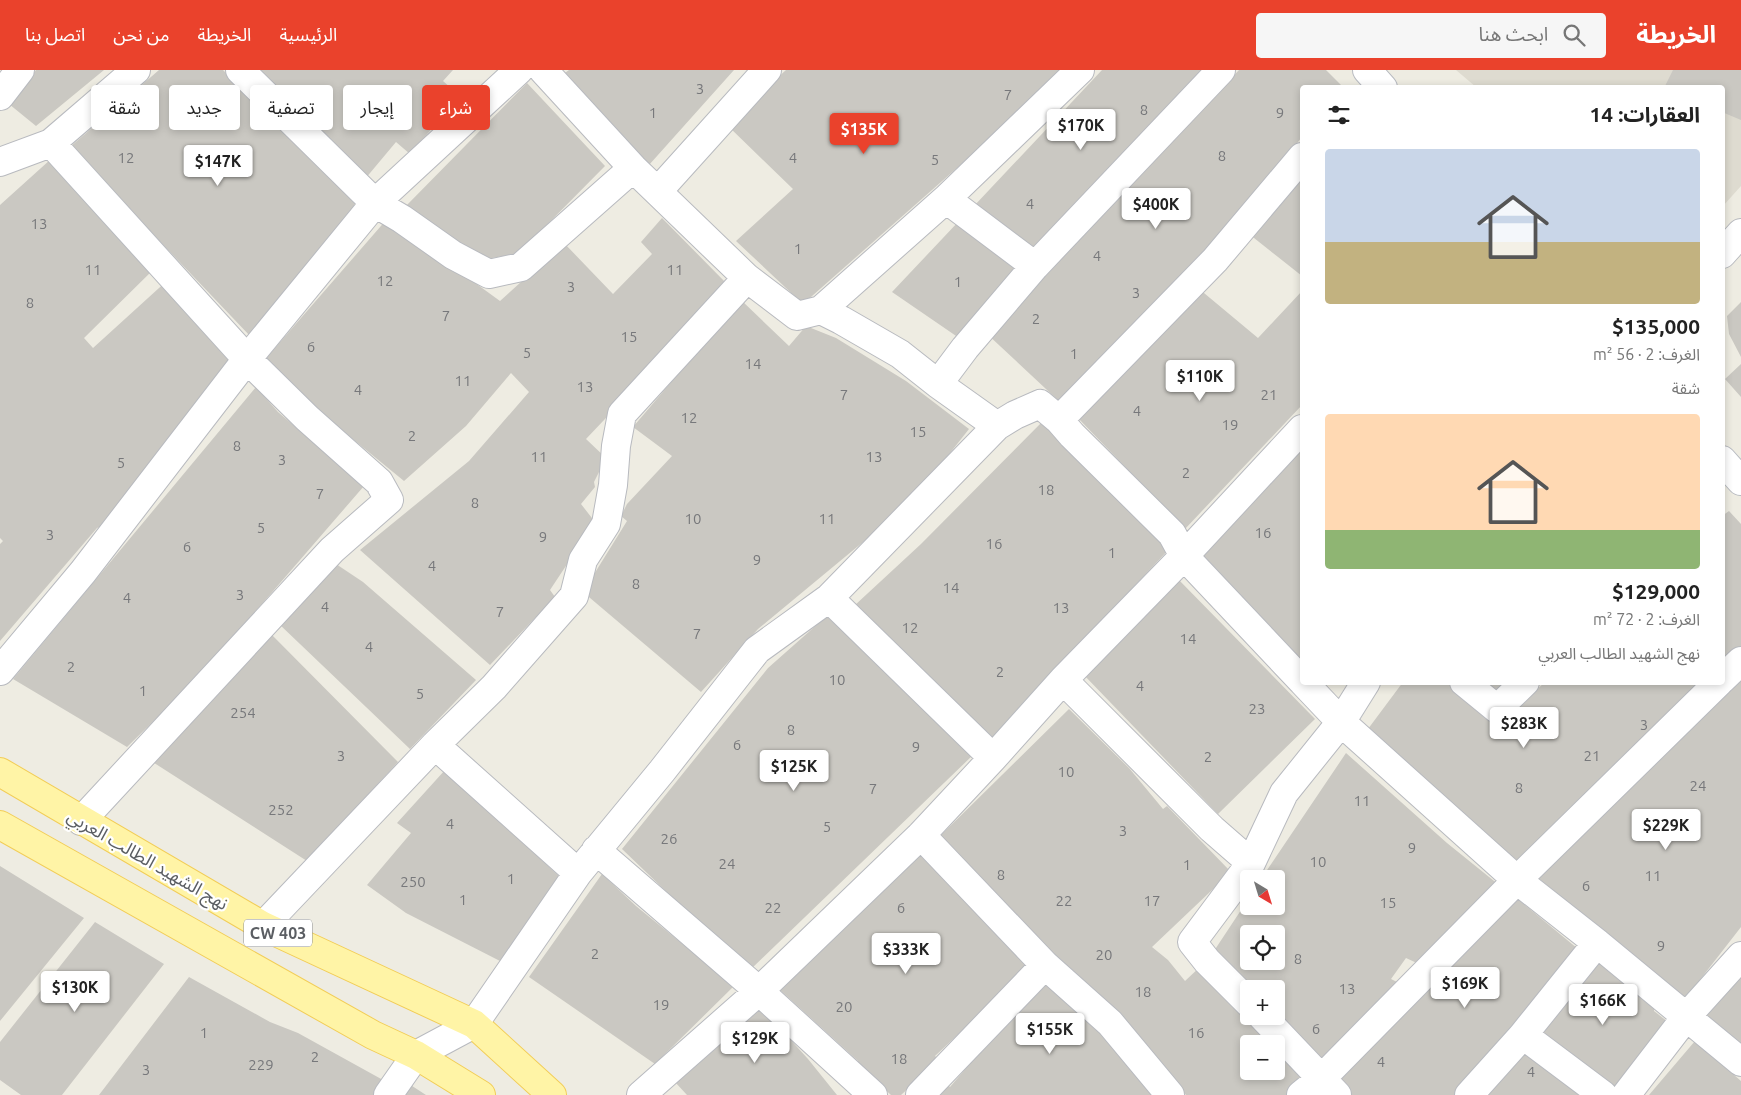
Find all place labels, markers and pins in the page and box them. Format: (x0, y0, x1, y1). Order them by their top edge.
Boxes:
pin: $170K (1046, 108, 1116, 151)
pin: $135K (829, 112, 899, 155)
pin: $147K (183, 144, 253, 187)
pin: $400K (1121, 188, 1191, 230)
pin: $110K (1165, 360, 1235, 402)
pin: $283K (1489, 706, 1559, 749)
pin: $125K (759, 750, 829, 792)
pin: $229K (1631, 808, 1701, 851)
pin: $333K (871, 932, 941, 975)
pin: $169K (1430, 966, 1500, 1009)
pin: $130K (40, 970, 110, 1013)
pin: $166K (1568, 984, 1638, 1026)
pin: $155K (1015, 1012, 1085, 1055)
pin: $129K (720, 1022, 790, 1064)

